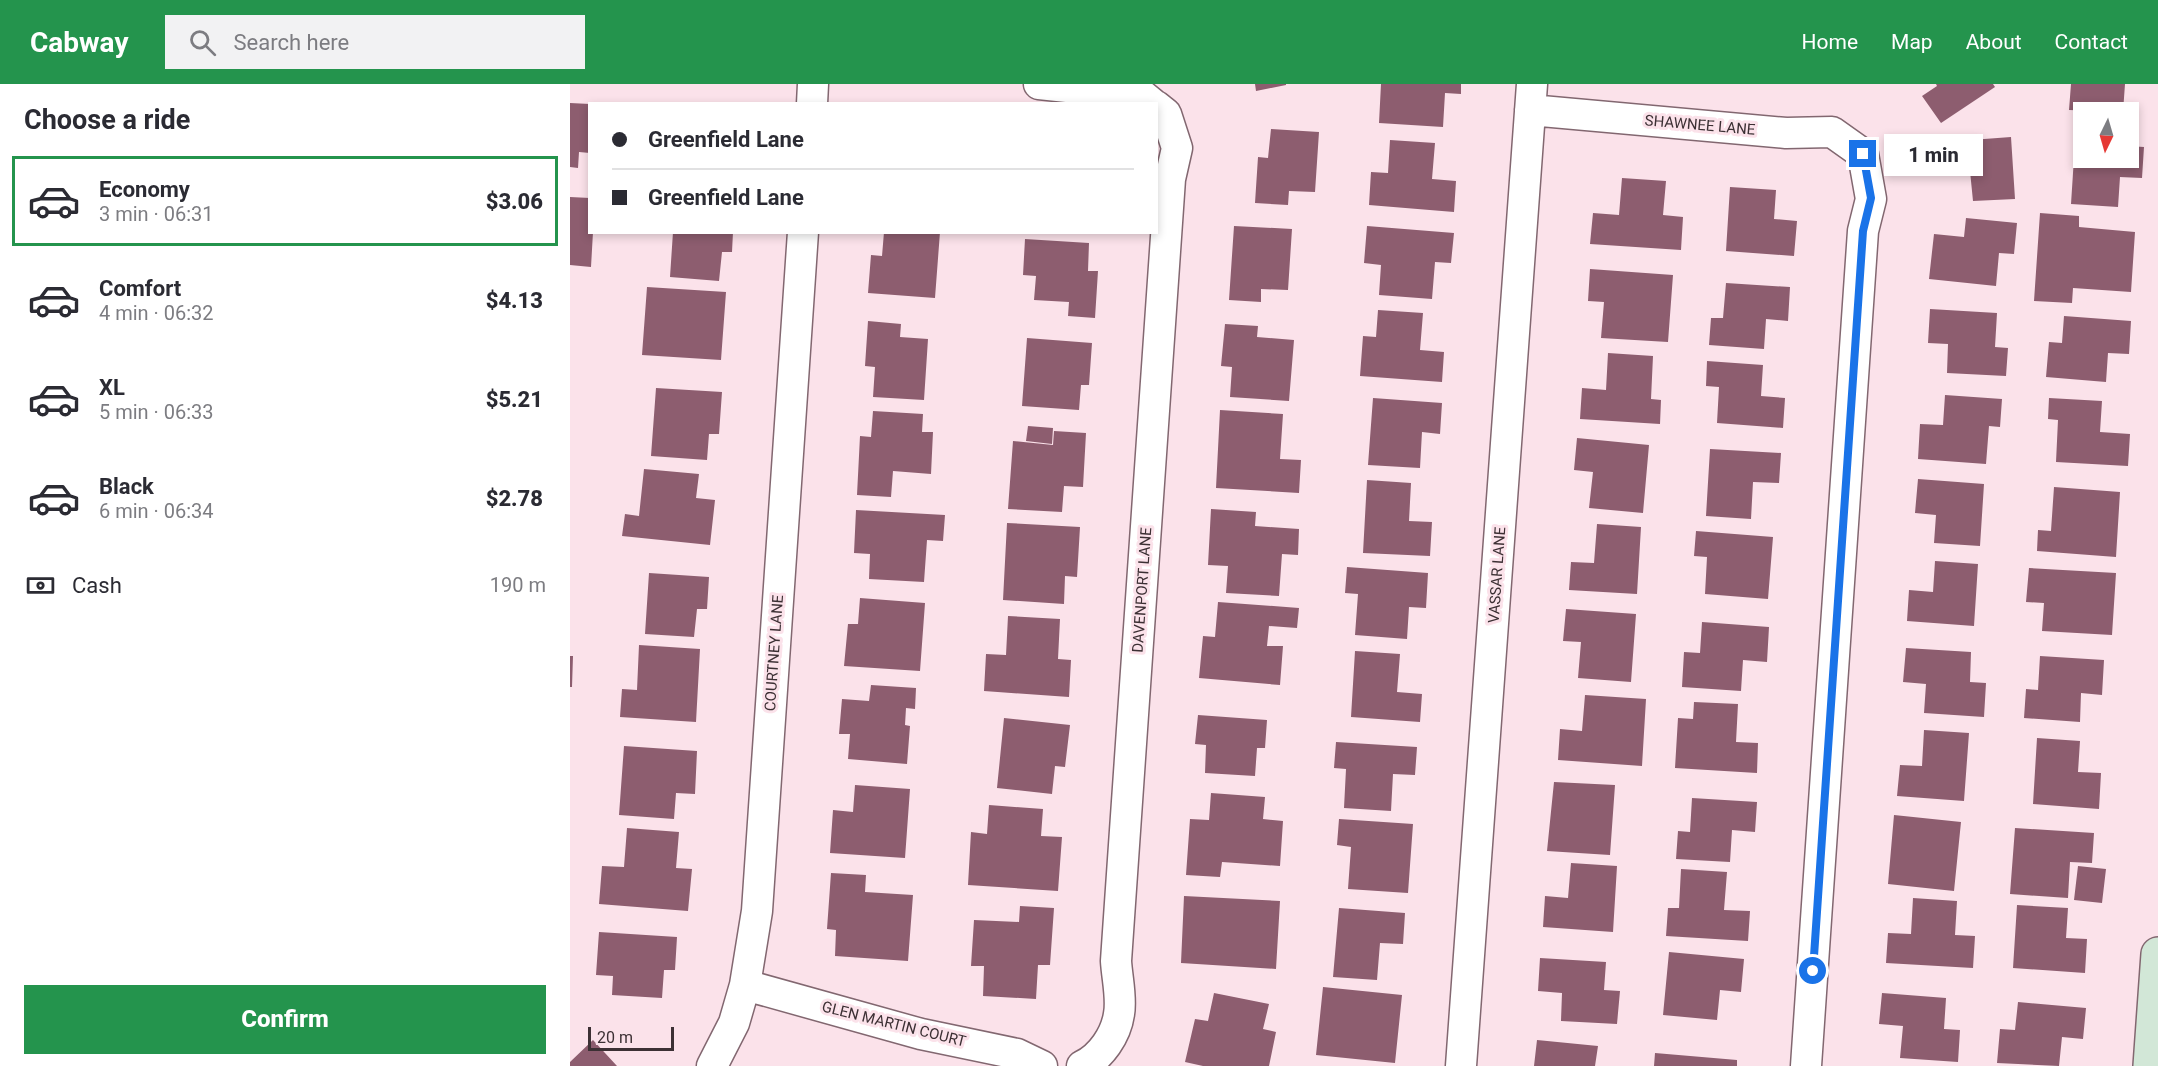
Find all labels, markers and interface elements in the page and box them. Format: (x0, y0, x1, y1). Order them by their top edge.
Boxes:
search box (165, 15, 585, 69)
text: Cabway (30, 26, 129, 59)
icon: search (186, 26, 219, 59)
text: Search here (234, 30, 349, 55)
text: Home (1802, 30, 1858, 54)
text: Map (1891, 30, 1933, 54)
text: About (1966, 30, 2022, 54)
text: Contact (2055, 30, 2128, 54)
north arrow (2073, 102, 2139, 168)
map controls (2073, 102, 2139, 168)
text: Choose a ride (24, 104, 190, 136)
street label: SHAWNEE LANE (1644, 111, 1757, 139)
text: Greenfield Lane (648, 127, 804, 152)
callout: 1 min (1884, 133, 1983, 175)
route end (1849, 140, 1876, 167)
text: 1 min (1908, 143, 1959, 167)
icon: car (27, 174, 81, 228)
text: Economy (99, 177, 190, 202)
text: Greenfield Lane (648, 185, 804, 210)
text: $3.06 (486, 189, 543, 214)
text: 3 min · 06:31 (99, 202, 214, 226)
icon: car (27, 273, 81, 327)
text: Comfort (99, 276, 181, 301)
text: $4.13 (486, 288, 543, 313)
text: 4 min · 06:32 (99, 301, 214, 325)
icon: car (27, 372, 81, 426)
text: XL (99, 375, 125, 400)
text: $5.21 (486, 387, 543, 412)
text: 5 min · 06:33 (99, 400, 214, 424)
icon: car (27, 471, 81, 525)
text: Black (99, 474, 154, 499)
text: $2.78 (486, 486, 543, 511)
text: 6 min · 06:34 (99, 499, 214, 523)
street label: DAVENPORT LANE (1129, 526, 1155, 653)
street label: VASSAR LANE (1485, 526, 1509, 624)
icon: cash (24, 569, 57, 602)
text: Cash (72, 573, 122, 598)
text: 190 m (490, 573, 546, 597)
street label: COURTNEY LANE (761, 594, 787, 712)
route start (1799, 957, 1826, 984)
button: Confirm (24, 985, 546, 1054)
street label: GLEN MARTIN COURT (820, 997, 968, 1051)
scale bar (588, 1024, 674, 1052)
text: 20 m (597, 1028, 633, 1047)

